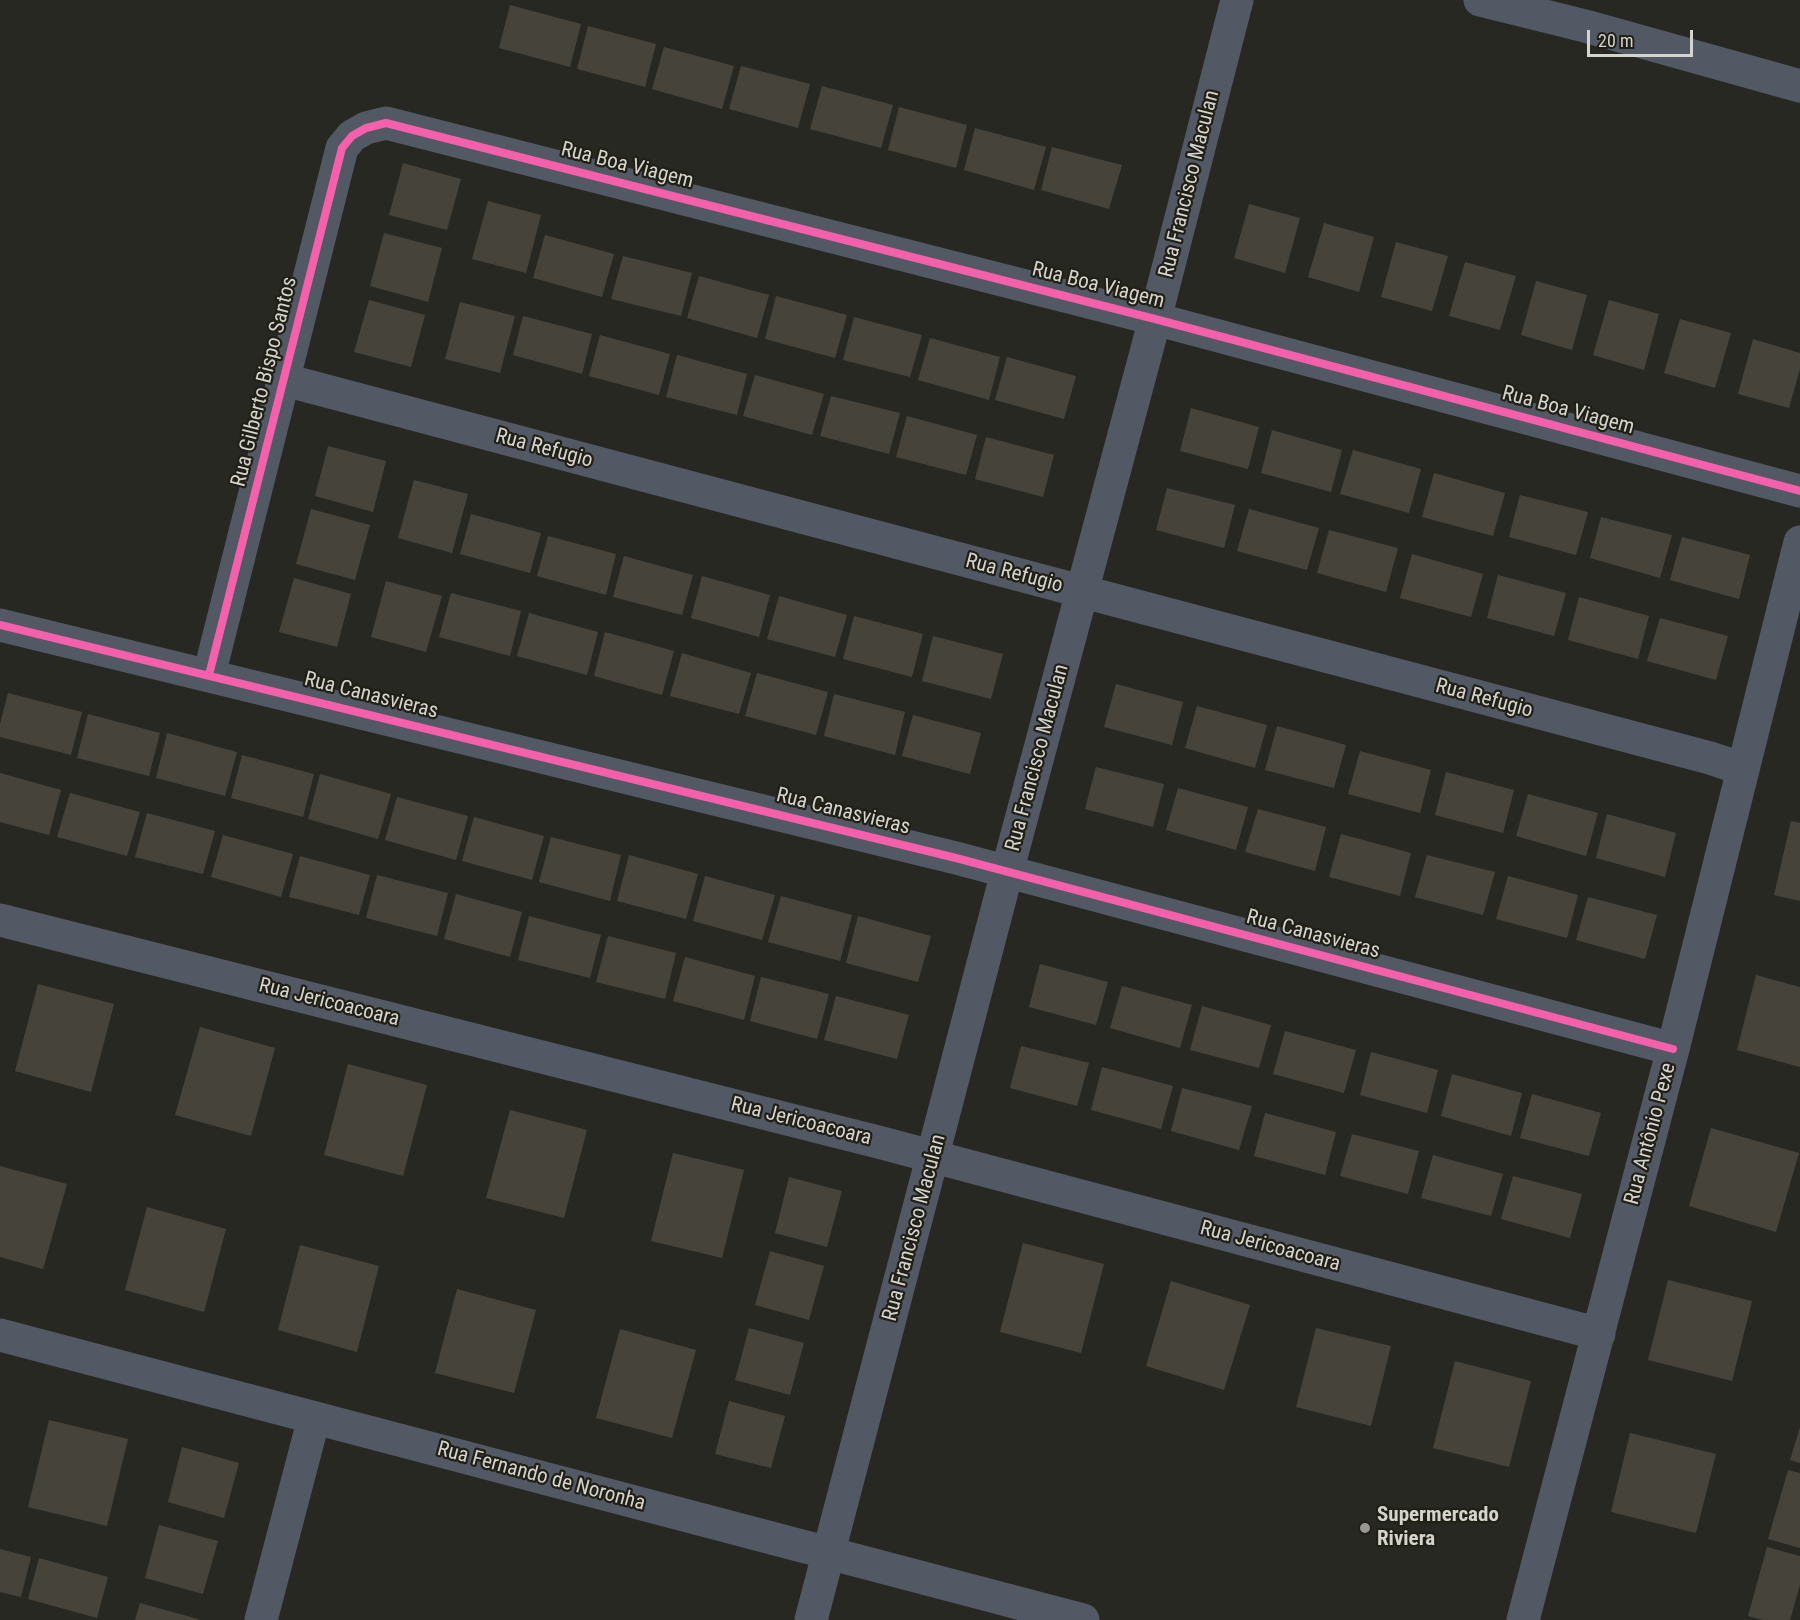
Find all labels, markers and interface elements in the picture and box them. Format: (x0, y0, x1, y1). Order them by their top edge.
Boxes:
scale bar (1590, 18, 1696, 56)
text: 20 m (1598, 30, 1633, 51)
street label: Rua Francisco Maculan (1155, 88, 1225, 280)
street label: Rua Boa Viagem (558, 137, 696, 195)
street label: Rua Boa Viagem (1029, 257, 1167, 315)
street label: Rua Gilberto Bispo Santos (227, 274, 303, 490)
street label: Rua Boa Viagem (1499, 381, 1637, 441)
street label: Rua Refugio (493, 424, 595, 474)
street label: Rua Refugio (963, 549, 1065, 599)
street label: Rua Francisco Maculan (1001, 662, 1075, 854)
street label: Rua Canasvieras (301, 667, 441, 725)
street label: Rua Refugio (1433, 674, 1535, 724)
street label: Rua Canasvieras (773, 783, 913, 841)
street label: Rua Canasvieras (1243, 905, 1383, 965)
street label: Rua Jericoacoara (256, 973, 402, 1033)
street label: Rua Antônio Pexe (1620, 1060, 1682, 1208)
street label: Rua Jericoacoara (728, 1092, 874, 1152)
street label: Rua Francisco Maculan (878, 1132, 952, 1324)
street label: Rua Jericoacoara (1197, 1216, 1343, 1278)
street label: Rua Fernando de Noronha (434, 1437, 648, 1517)
place label: Supermercado Riviera (1377, 1503, 1499, 1553)
marker: Supermercado Riviera (1358, 1521, 1372, 1535)

